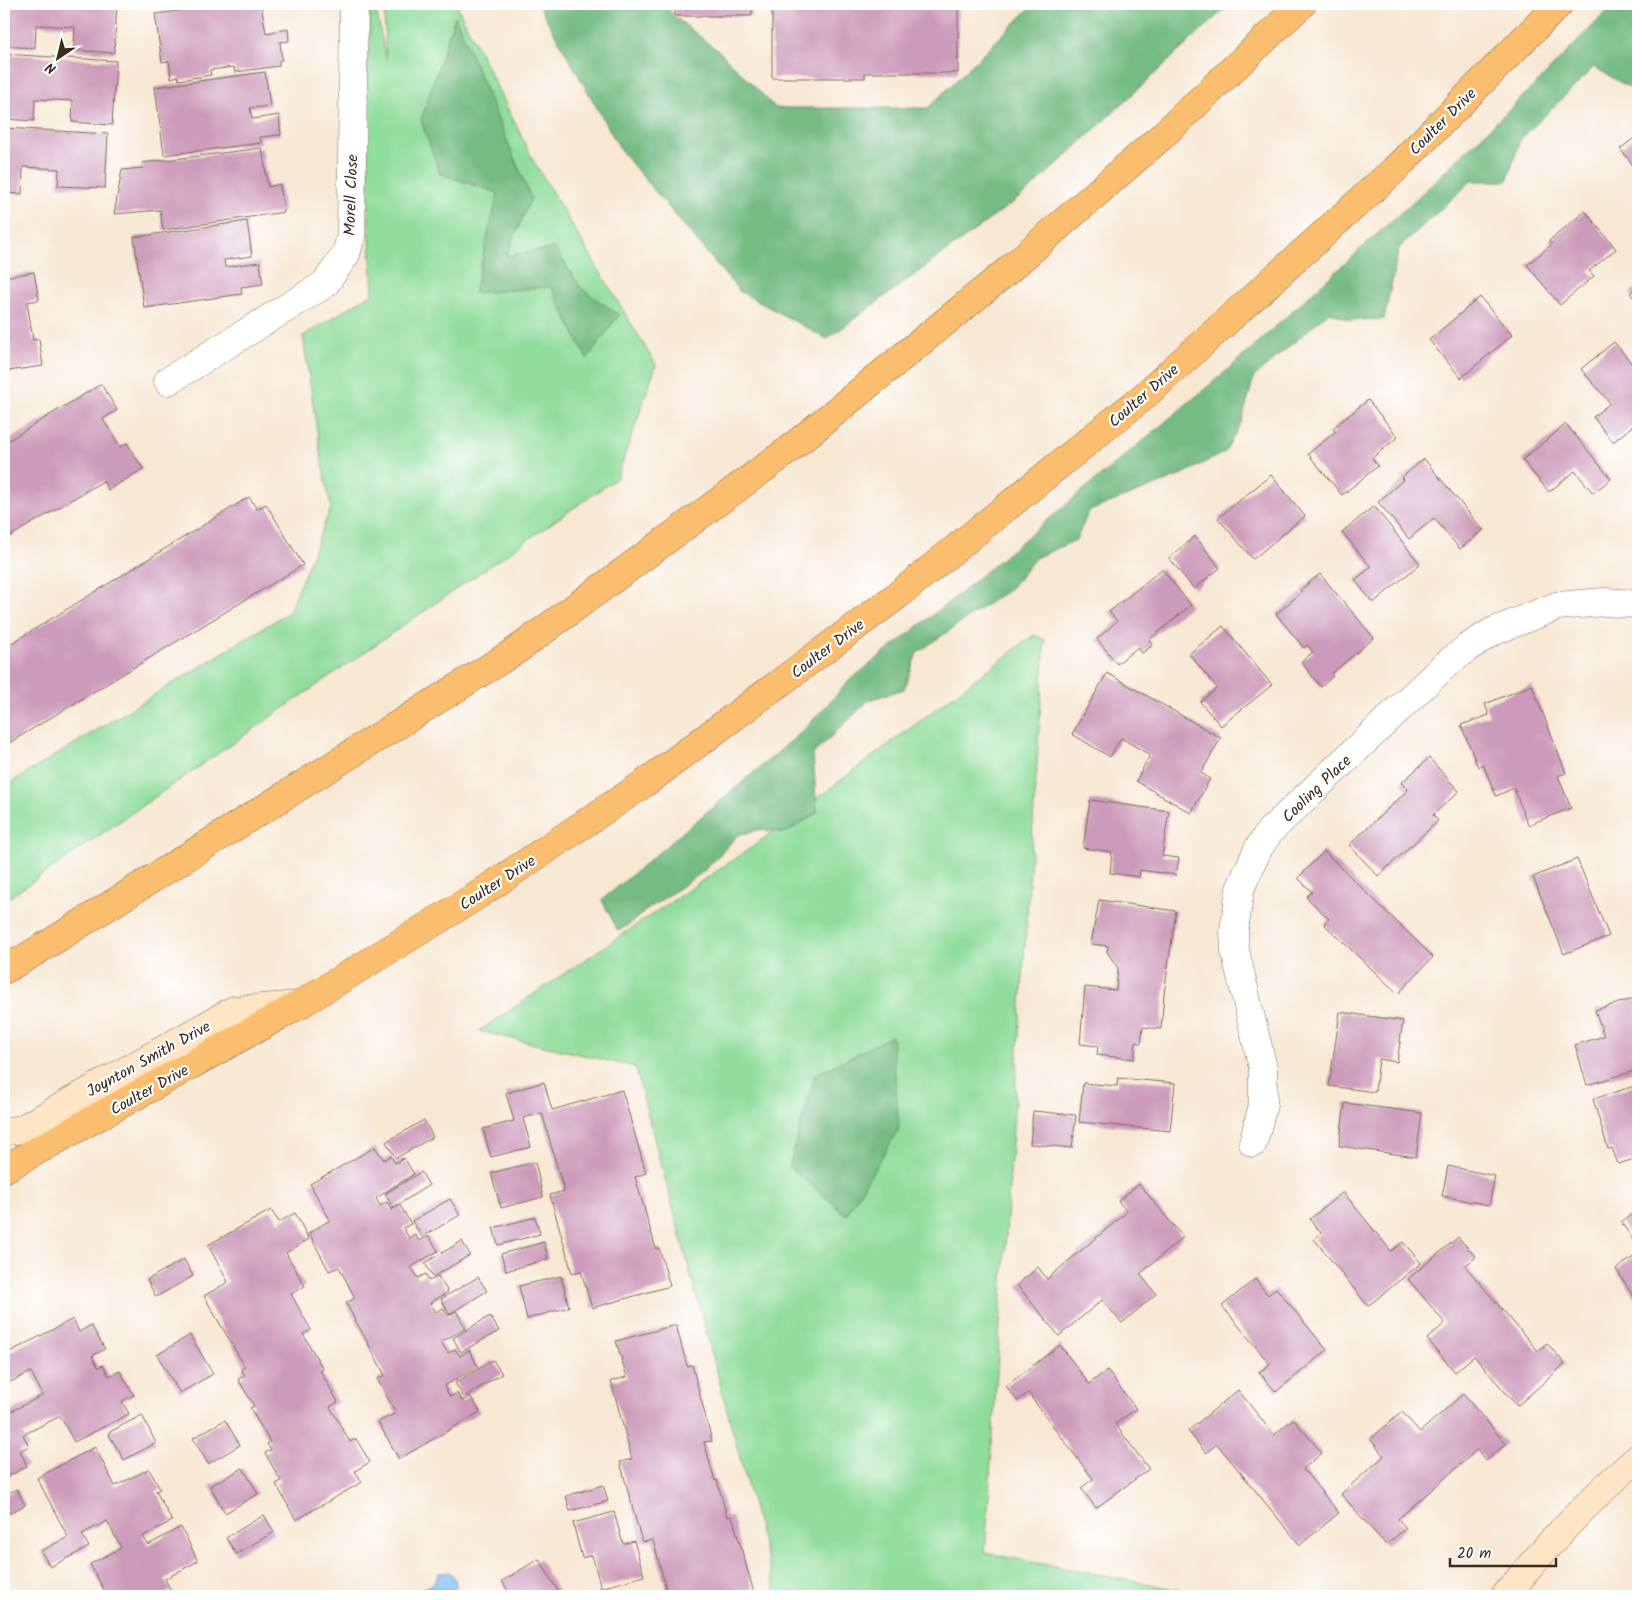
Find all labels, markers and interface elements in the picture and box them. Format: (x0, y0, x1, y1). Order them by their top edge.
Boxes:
north arrow (32, 32, 82, 82)
text: N (41, 56, 61, 79)
street label: Coulter Drive (1403, 82, 1483, 162)
street label: Morell Close (338, 154, 365, 236)
street label: Coulter Drive (1103, 358, 1185, 434)
street label: Coulter Drive (786, 613, 870, 685)
street label: Cooling Place (1276, 749, 1358, 829)
street label: Coulter Drive (455, 849, 541, 917)
street label: Joynton Smith Drive (82, 1015, 215, 1104)
street label: Coulter Drive (106, 1058, 194, 1122)
scale bar (1450, 1535, 1556, 1567)
text: 20 m (1457, 1542, 1491, 1566)

